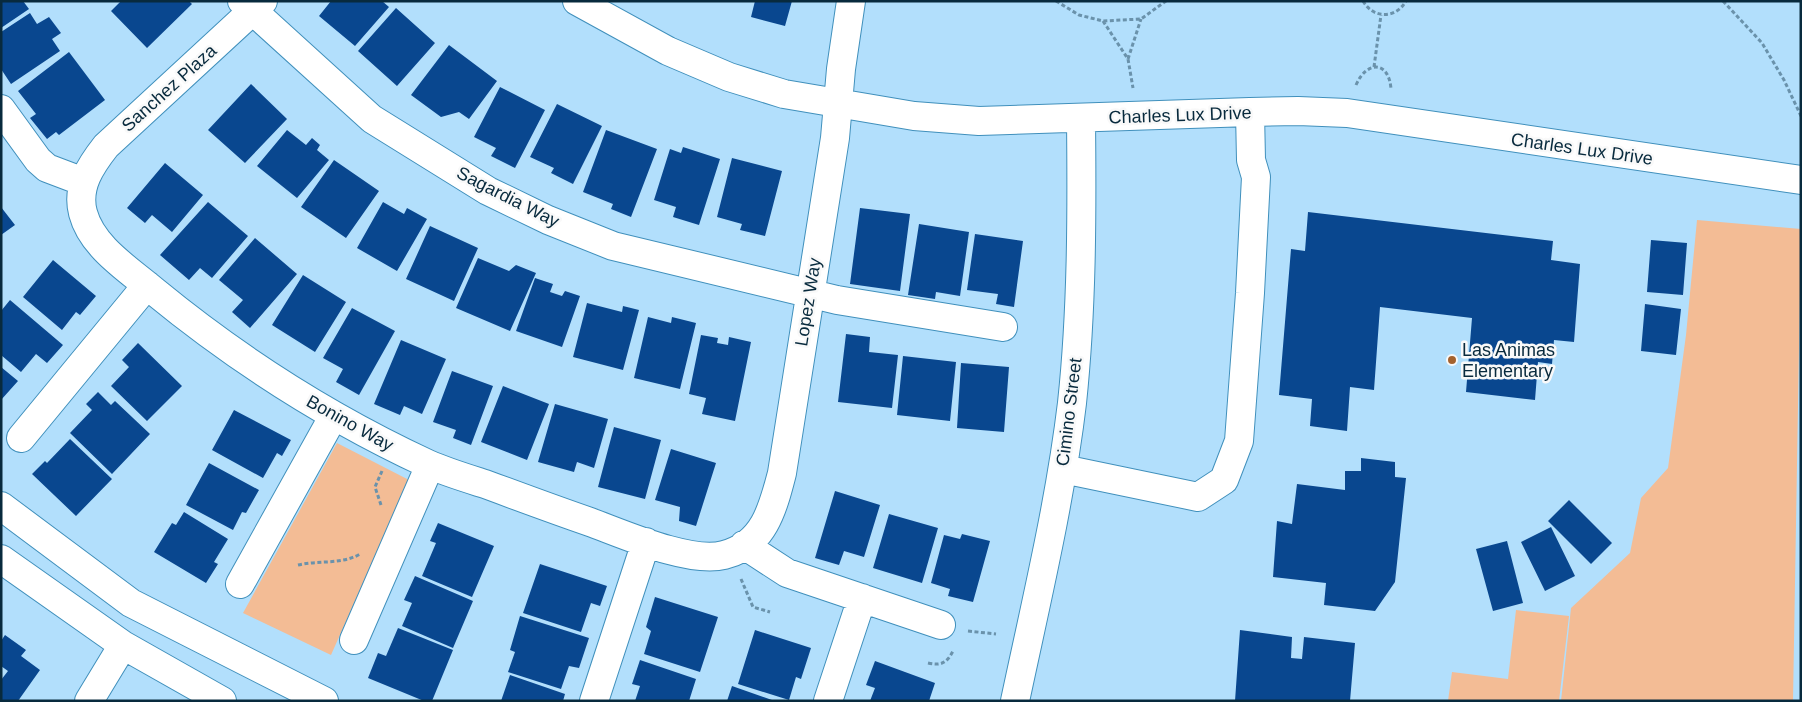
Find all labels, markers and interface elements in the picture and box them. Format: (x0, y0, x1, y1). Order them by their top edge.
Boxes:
street label: Sanchez Plaza (118, 40, 221, 136)
street label: Charles Lux Drive (1108, 103, 1252, 127)
street label: Charles Lux Drive (1510, 129, 1654, 169)
street label: Sagardia Way (453, 163, 563, 231)
street label: Lopez Way (791, 256, 825, 348)
place label: Las Animas Elementary (1462, 340, 1555, 381)
marker: Las Animas Elementary (1446, 354, 1458, 366)
street label: Cimino Street (1052, 357, 1086, 467)
street label: Bonino Way (303, 391, 397, 455)

